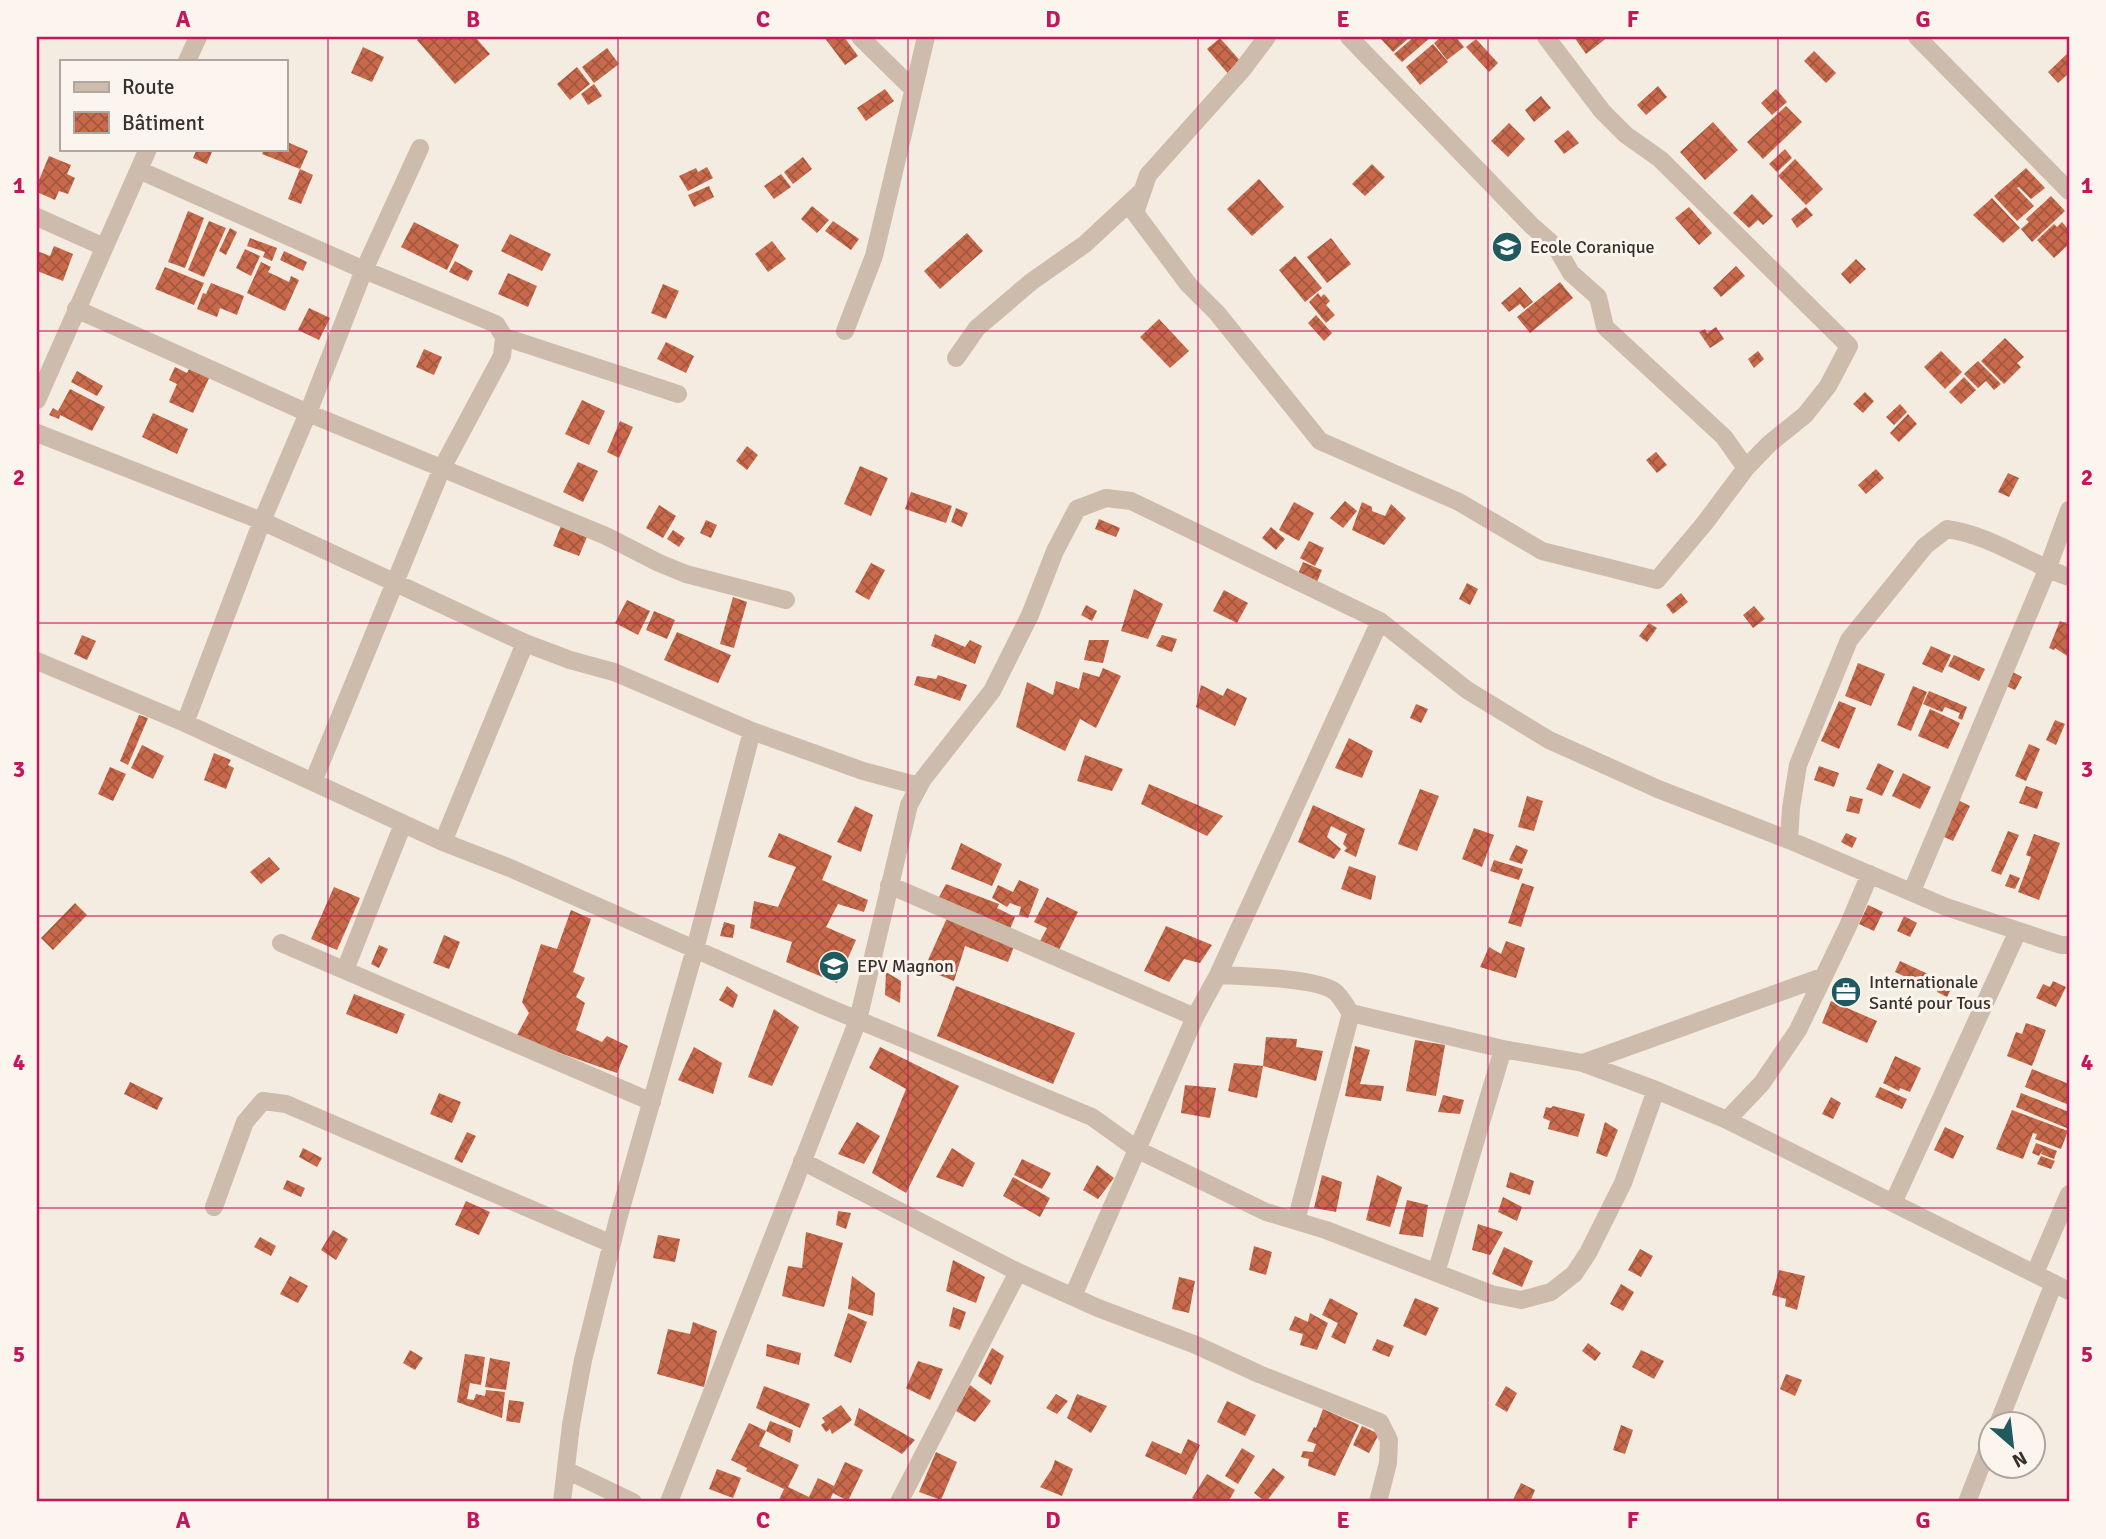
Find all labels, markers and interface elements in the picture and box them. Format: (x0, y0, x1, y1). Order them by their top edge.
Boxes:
text: A (176, 5, 191, 34)
text: B (466, 5, 480, 34)
text: C (756, 5, 770, 34)
text: D (1045, 5, 1061, 34)
text: E (1336, 5, 1350, 34)
text: F (1627, 5, 1639, 34)
text: G (1915, 5, 1931, 34)
legend (60, 60, 287, 150)
text: Route (122, 74, 174, 100)
text: Bâtiment (122, 110, 204, 136)
text: 1 (13, 171, 25, 200)
text: 1 (2081, 171, 2093, 200)
school or university icon: Ecole Coranique (1490, 230, 1524, 264)
place label: Ecole Coranique (1530, 236, 1655, 258)
text: 2 (13, 463, 25, 492)
text: 2 (2081, 463, 2093, 492)
text: 3 (13, 755, 25, 784)
text: 3 (2081, 755, 2093, 784)
school or university icon: EPV Magnon (817, 949, 851, 983)
place label: EPV Magnon (857, 955, 954, 977)
place label: Internationale Santé pour Tous (1869, 971, 1991, 1014)
office icon: Internationale Santé pour Tous (1829, 975, 1863, 1009)
text: 4 (13, 1048, 25, 1077)
text: 4 (2081, 1048, 2093, 1077)
text: 5 (13, 1340, 25, 1369)
text: 5 (2081, 1340, 2093, 1369)
north arrow (1976, 1410, 2046, 1480)
text: N (2008, 1445, 2031, 1473)
text: A (176, 1506, 191, 1535)
text: B (466, 1506, 480, 1535)
text: C (756, 1506, 770, 1535)
text: D (1045, 1506, 1061, 1535)
text: E (1336, 1506, 1350, 1535)
text: F (1627, 1506, 1639, 1535)
text: G (1915, 1506, 1931, 1535)

